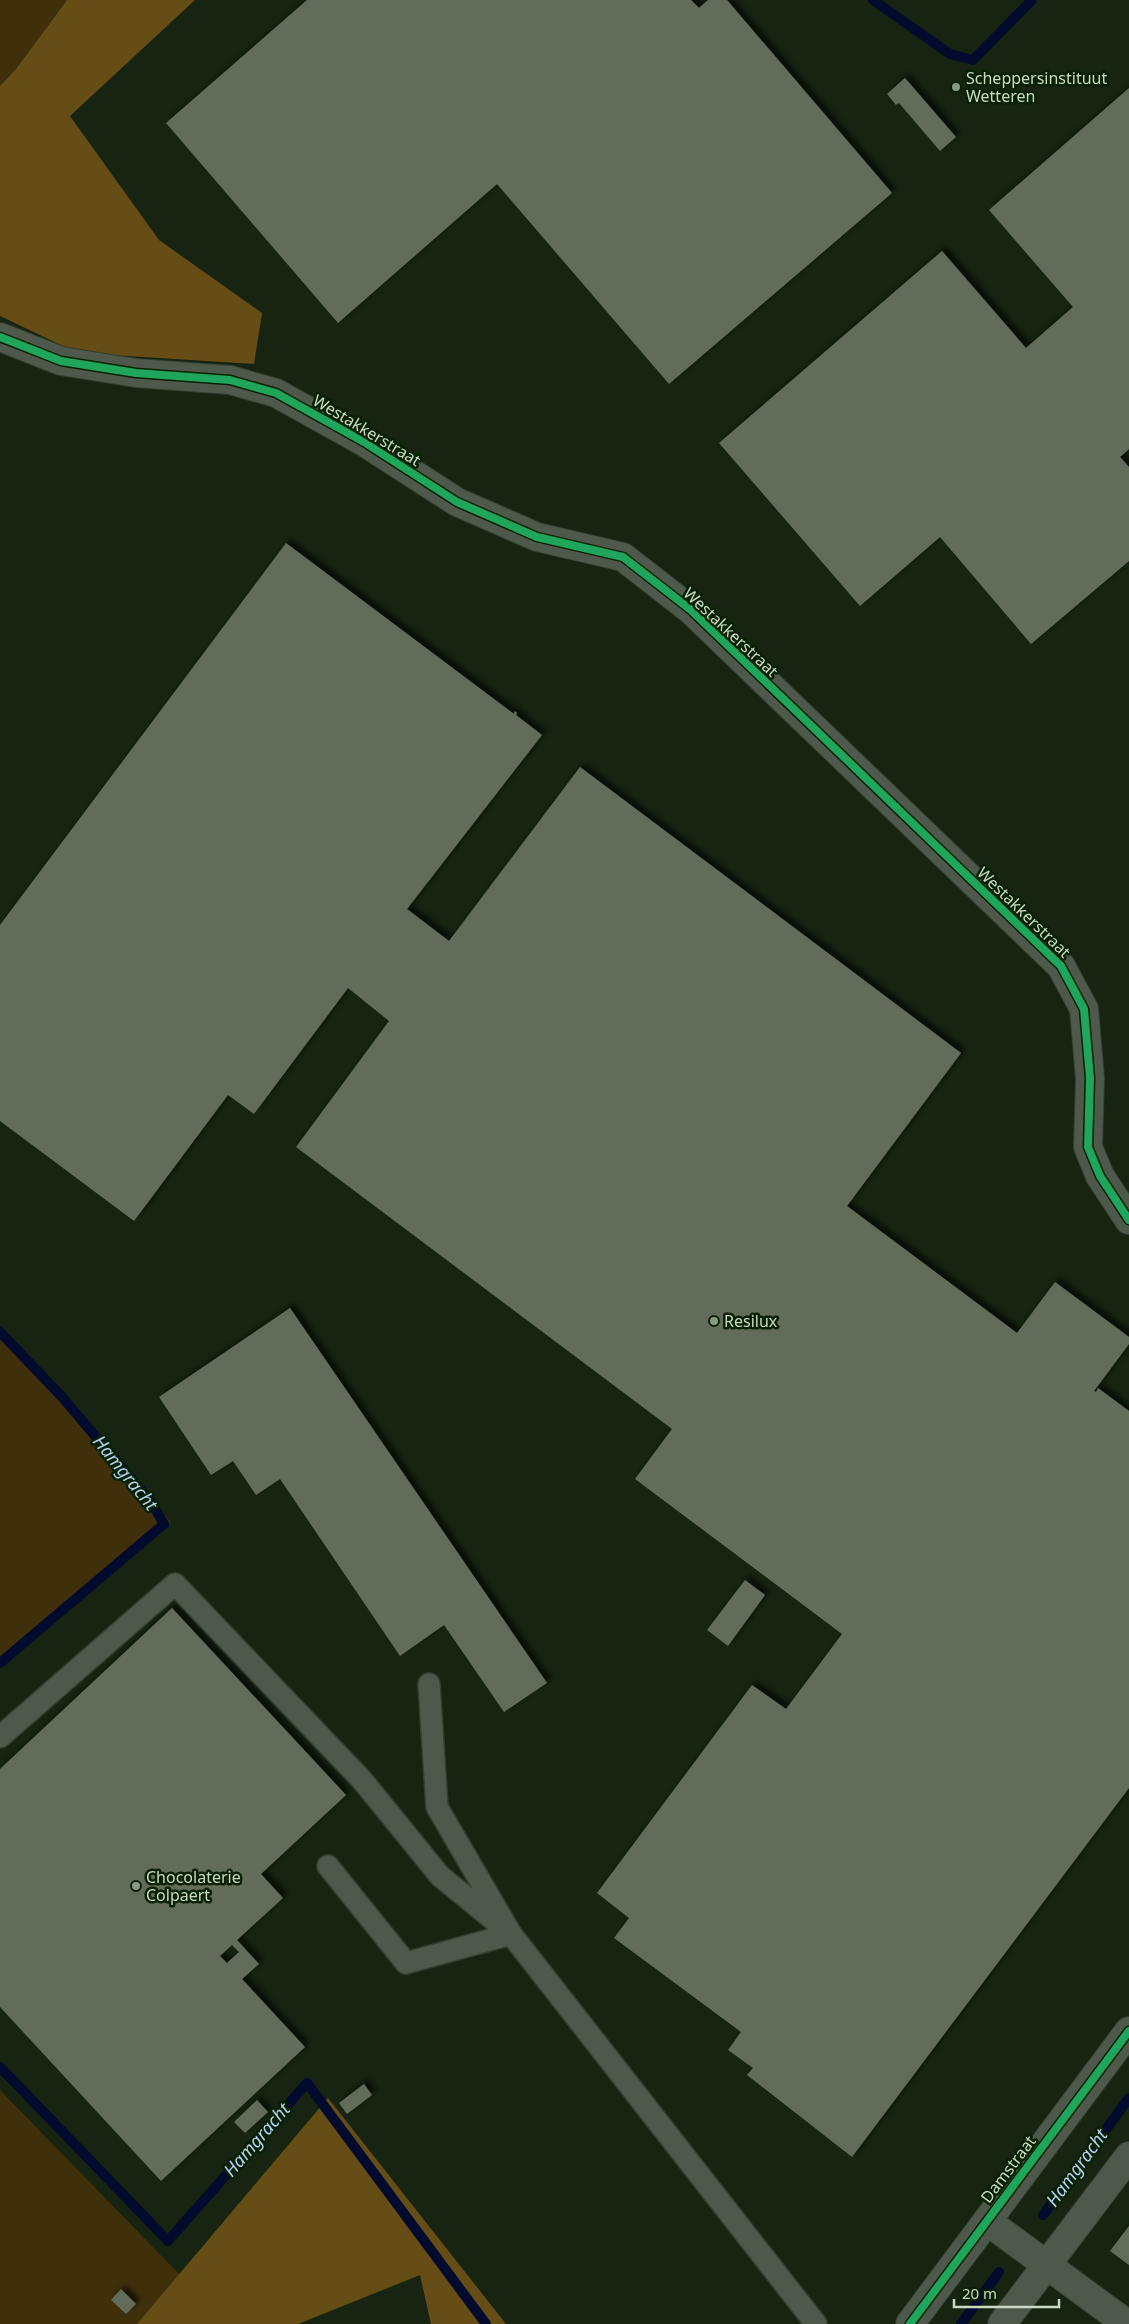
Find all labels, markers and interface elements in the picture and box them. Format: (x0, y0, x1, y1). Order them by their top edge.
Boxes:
place label: Scheppersinstituut Wetteren (966, 67, 1107, 107)
marker: Scheppersinstituut Wetteren (950, 81, 962, 93)
street label: Westakkerstraat (309, 389, 425, 471)
street label: Westakkerstraat (679, 582, 783, 682)
street label: Westakkerstraat (972, 862, 1076, 962)
place label: Resilux (724, 1310, 778, 1332)
marker: Resilux (708, 1315, 720, 1327)
water label: Hamgracht (88, 1430, 164, 1516)
place label: Chocolaterie Colpaert (146, 1866, 241, 1906)
marker: Chocolaterie Colpaert (130, 1880, 142, 1892)
water label: Hamgracht (218, 2097, 296, 2181)
water label: Hamgracht (1040, 2123, 1113, 2211)
street label: Damstraat (975, 2131, 1041, 2207)
scale bar (954, 2276, 1059, 2308)
text: 20 m (962, 2283, 997, 2303)

